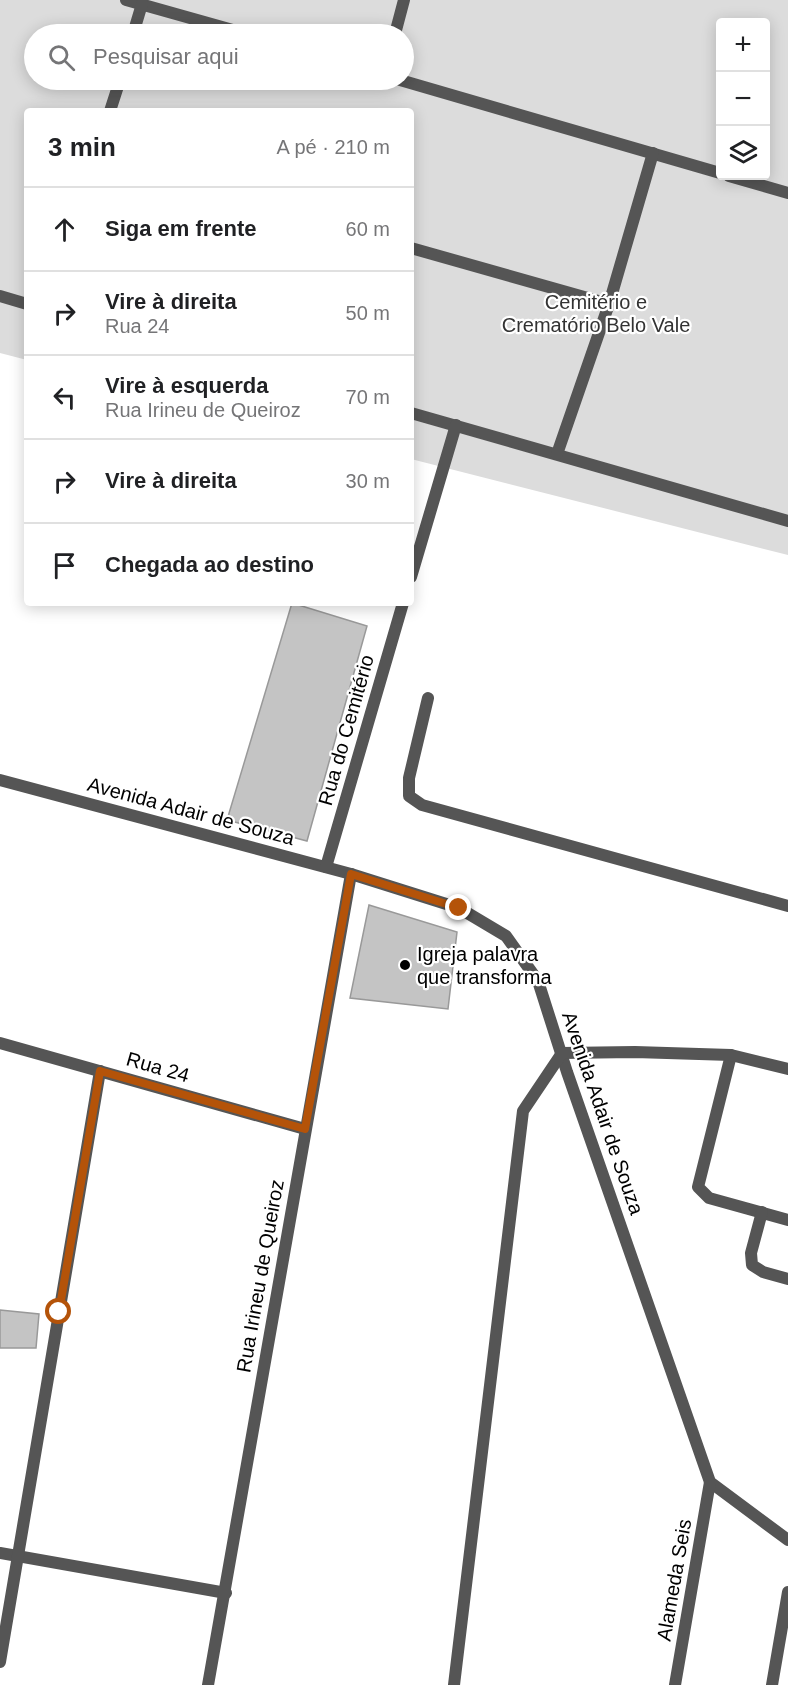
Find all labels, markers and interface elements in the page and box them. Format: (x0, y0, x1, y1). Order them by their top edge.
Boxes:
map controls (716, 18, 770, 180)
button: + (716, 18, 770, 72)
search box (24, 24, 414, 90)
icon: search (45, 41, 78, 74)
text: Pesquisar aqui (93, 44, 239, 69)
button: − (716, 72, 770, 126)
button: layers (716, 126, 770, 180)
text: 3 min (48, 132, 116, 162)
text: A pé · 210 m (277, 136, 390, 158)
icon: ahead (48, 213, 81, 246)
text: Siga em frente (105, 216, 257, 241)
text: 60 m (346, 218, 390, 240)
text: Vire à direita (105, 289, 237, 314)
park label: Cemitério e Crematório Belo Vale (502, 291, 690, 336)
icon: right (48, 297, 81, 330)
text: 50 m (346, 302, 390, 324)
text: Rua 24 (105, 315, 170, 337)
text: Vire à esquerda (105, 373, 268, 398)
icon: left (48, 381, 81, 414)
text: 70 m (346, 386, 390, 408)
text: Rua Irineu de Queiroz (105, 399, 301, 421)
icon: right (48, 465, 81, 498)
text: Vire à direita (105, 468, 237, 493)
text: 30 m (346, 470, 390, 492)
icon: arrive (48, 549, 81, 582)
text: Chegada ao destino (105, 552, 314, 577)
street label: Rua do Cemitério (314, 652, 378, 808)
street label: Avenida Adair de Souza (85, 773, 298, 849)
route end (445, 894, 471, 920)
place label: Igreja palavra que transforma (417, 943, 552, 988)
marker: Igreja palavra que transforma (398, 958, 412, 972)
street label: Avenida Adair de Souza (558, 1009, 648, 1218)
street label: Rua 24 (124, 1048, 192, 1086)
street label: Rua Irineu de Queiroz (232, 1178, 288, 1374)
route start (45, 1298, 71, 1324)
street label: Alameda Seis (652, 1517, 696, 1643)

